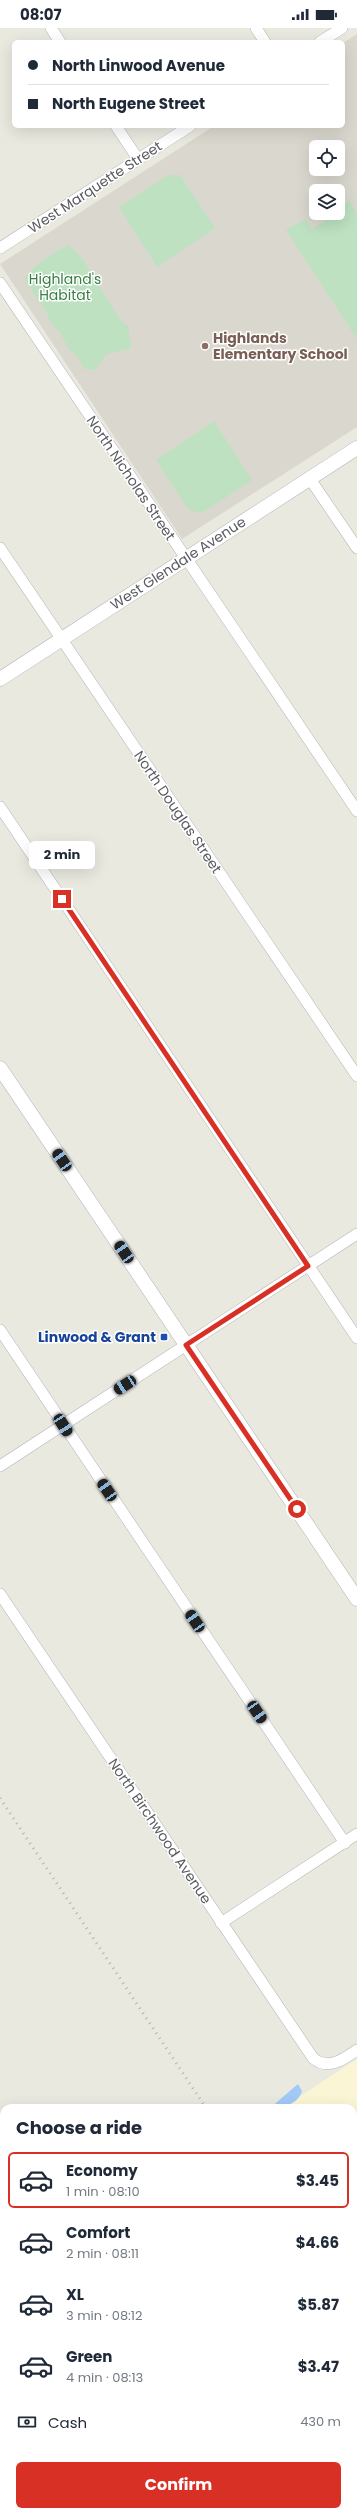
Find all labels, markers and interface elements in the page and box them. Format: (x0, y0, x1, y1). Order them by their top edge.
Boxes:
text: 08:07 (20, 4, 62, 25)
text: North Linwood Avenue (52, 55, 225, 76)
text: North Eugene Street (52, 93, 205, 114)
street label: West Marquette Street (24, 136, 166, 238)
map controls (309, 140, 345, 220)
button: locate (309, 140, 345, 176)
button: layers (309, 184, 345, 220)
park label: Highland's Habitat (29, 269, 101, 305)
place label: Highlands Elementary School (213, 328, 348, 364)
marker: Highlands Elementary School (200, 341, 210, 351)
street label: North Nicholas Street (82, 412, 180, 544)
street label: West Glendale Avenue (106, 511, 250, 614)
street label: North Douglas Street (129, 747, 227, 877)
callout: 2 min (29, 841, 95, 869)
text: 2 min (44, 845, 80, 864)
route end (53, 890, 71, 908)
car (50, 1147, 74, 1173)
car (112, 1239, 136, 1265)
place label: Linwood & Grant (38, 1327, 156, 1347)
marker: Linwood & Grant (159, 1332, 169, 1342)
car (112, 1373, 138, 1397)
car (51, 1412, 75, 1438)
car (95, 1477, 119, 1503)
route start (288, 1500, 306, 1518)
car (183, 1608, 207, 1634)
car (245, 1699, 269, 1725)
street label: North Birchwood Avenue (104, 1754, 216, 1908)
text: Choose a ride (16, 2115, 142, 2140)
text: Economy (66, 2160, 138, 2181)
icon: car (18, 2162, 54, 2198)
text: $3.45 (296, 2170, 339, 2191)
text: 1 min · 08:10 (66, 2182, 140, 2201)
text: Comfort (66, 2222, 130, 2243)
icon: car (18, 2224, 54, 2260)
text: $4.66 (296, 2232, 339, 2253)
text: 2 min · 08:11 (66, 2244, 139, 2263)
text: XL (66, 2284, 84, 2305)
icon: car (18, 2286, 54, 2322)
text: $5.87 (297, 2294, 339, 2315)
text: 3 min · 08:12 (66, 2306, 143, 2325)
text: Green (66, 2346, 112, 2367)
icon: car (18, 2348, 54, 2384)
text: $3.47 (298, 2356, 339, 2377)
text: 4 min · 08:13 (66, 2368, 143, 2387)
icon: cash (16, 2411, 38, 2433)
text: Cash (48, 2412, 87, 2433)
text: 430 m (300, 2412, 341, 2431)
button: Confirm (16, 2462, 341, 2508)

